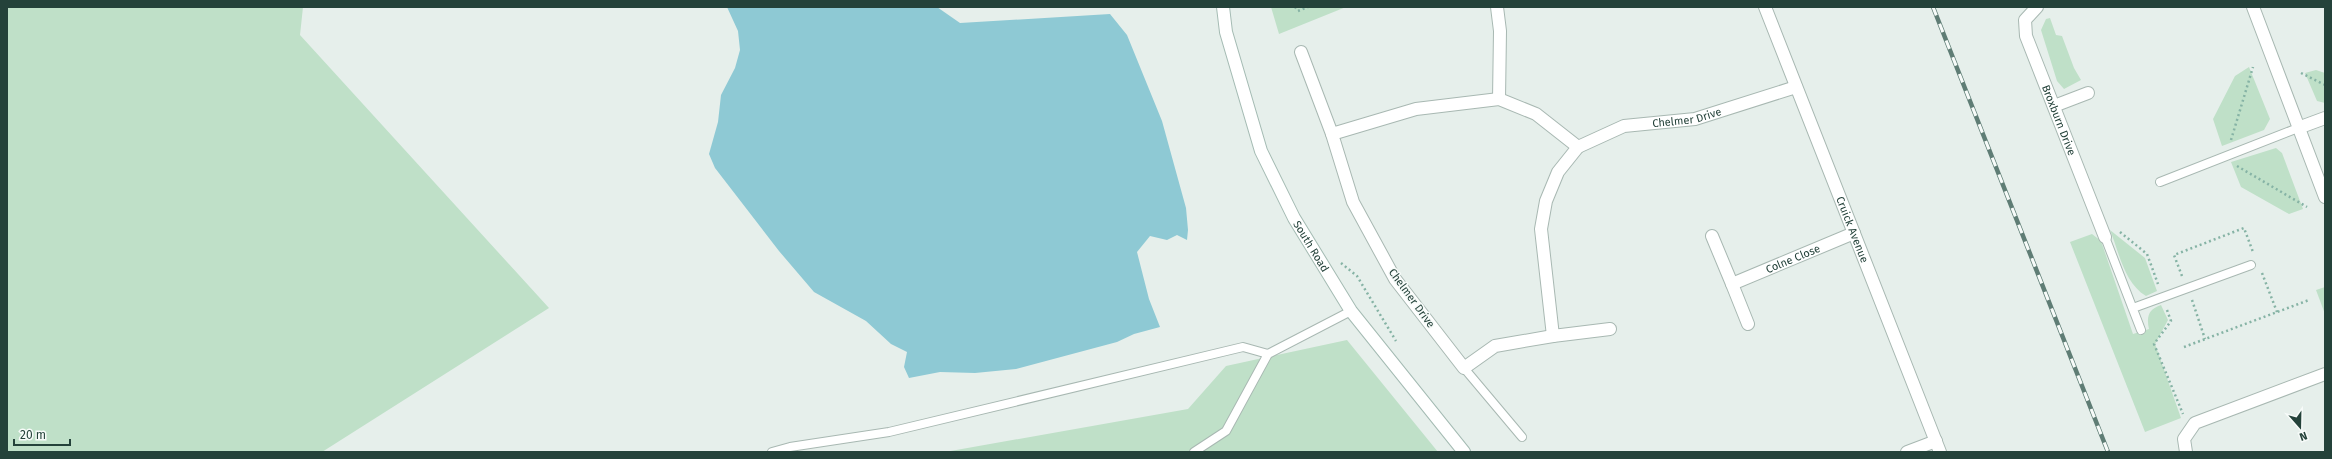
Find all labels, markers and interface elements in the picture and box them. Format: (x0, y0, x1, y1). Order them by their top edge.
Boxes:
street label: Broxburn Drive (2039, 83, 2078, 157)
street label: Chelmer Drive (1652, 105, 1723, 130)
street label: Cruick Avenue (1833, 195, 1871, 265)
street label: South Road (1290, 219, 1331, 274)
street label: Colne Close (1764, 242, 1822, 276)
street label: Chelmer Drive (1386, 266, 1437, 330)
north arrow (2280, 407, 2320, 447)
scale bar (14, 421, 70, 447)
text: 20 m (20, 428, 46, 442)
text: N (2298, 429, 2309, 443)

